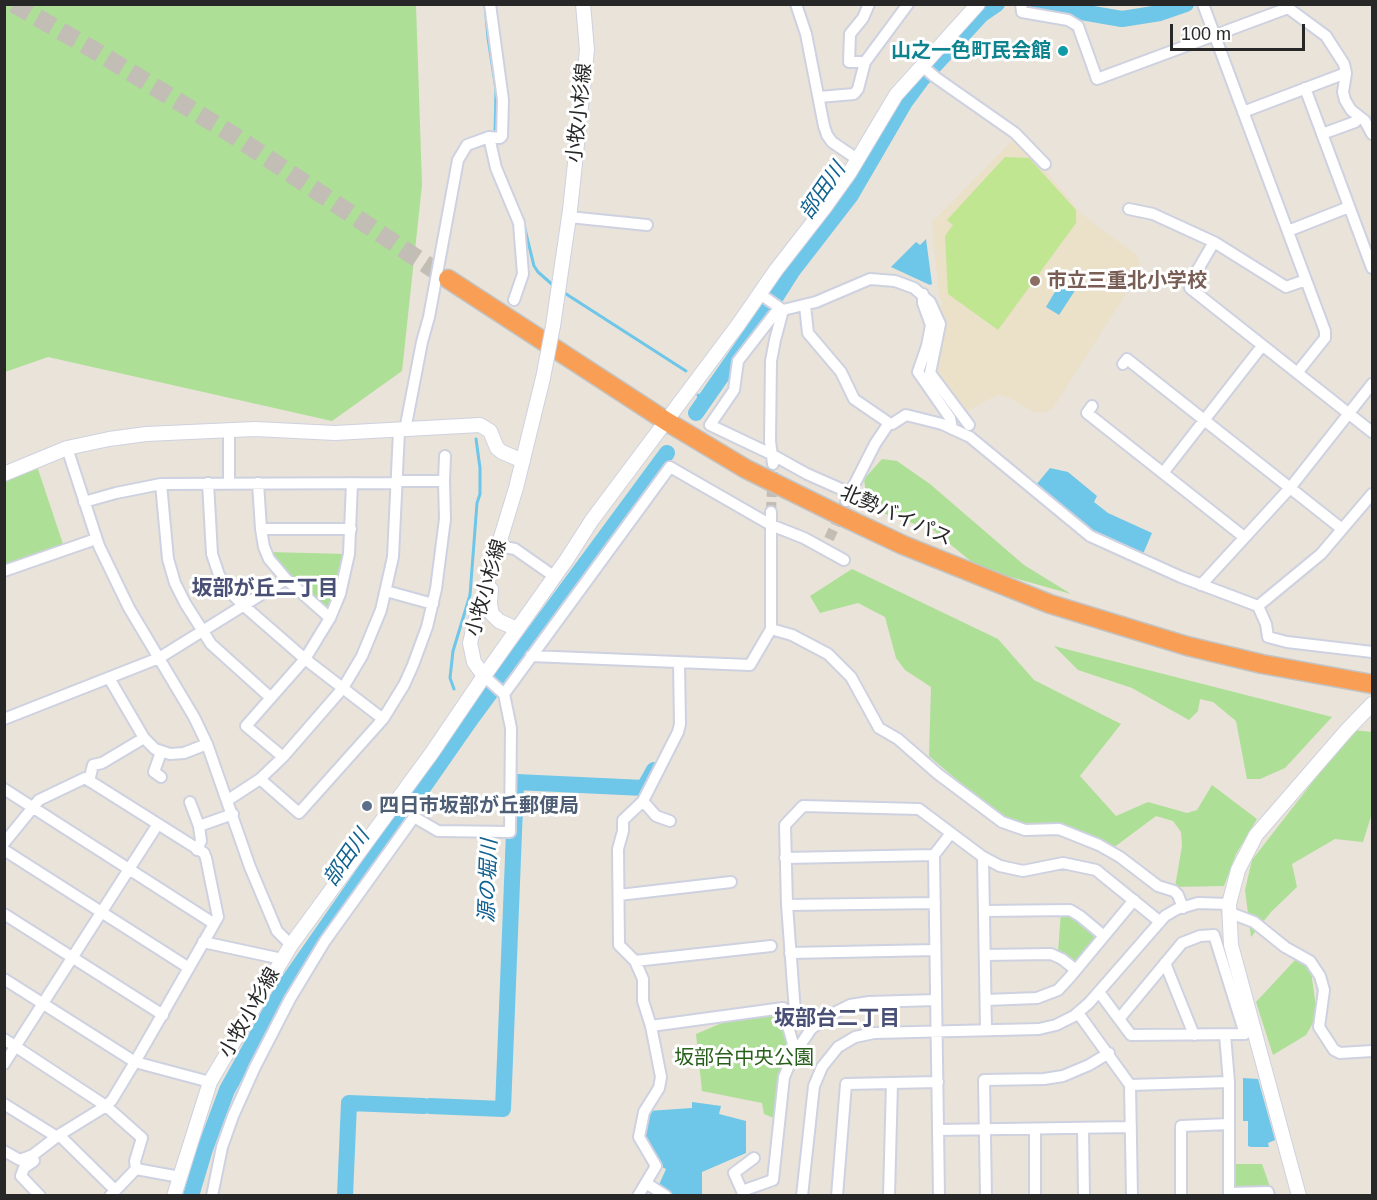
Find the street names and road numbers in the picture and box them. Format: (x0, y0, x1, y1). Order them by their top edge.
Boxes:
street label: 小牧小杉線 (563, 62, 597, 164)
street label: 北勢バイパス (836, 481, 956, 551)
street label: 小牧小杉線 (462, 537, 512, 639)
street label: 小牧小杉線 (215, 964, 285, 1062)

